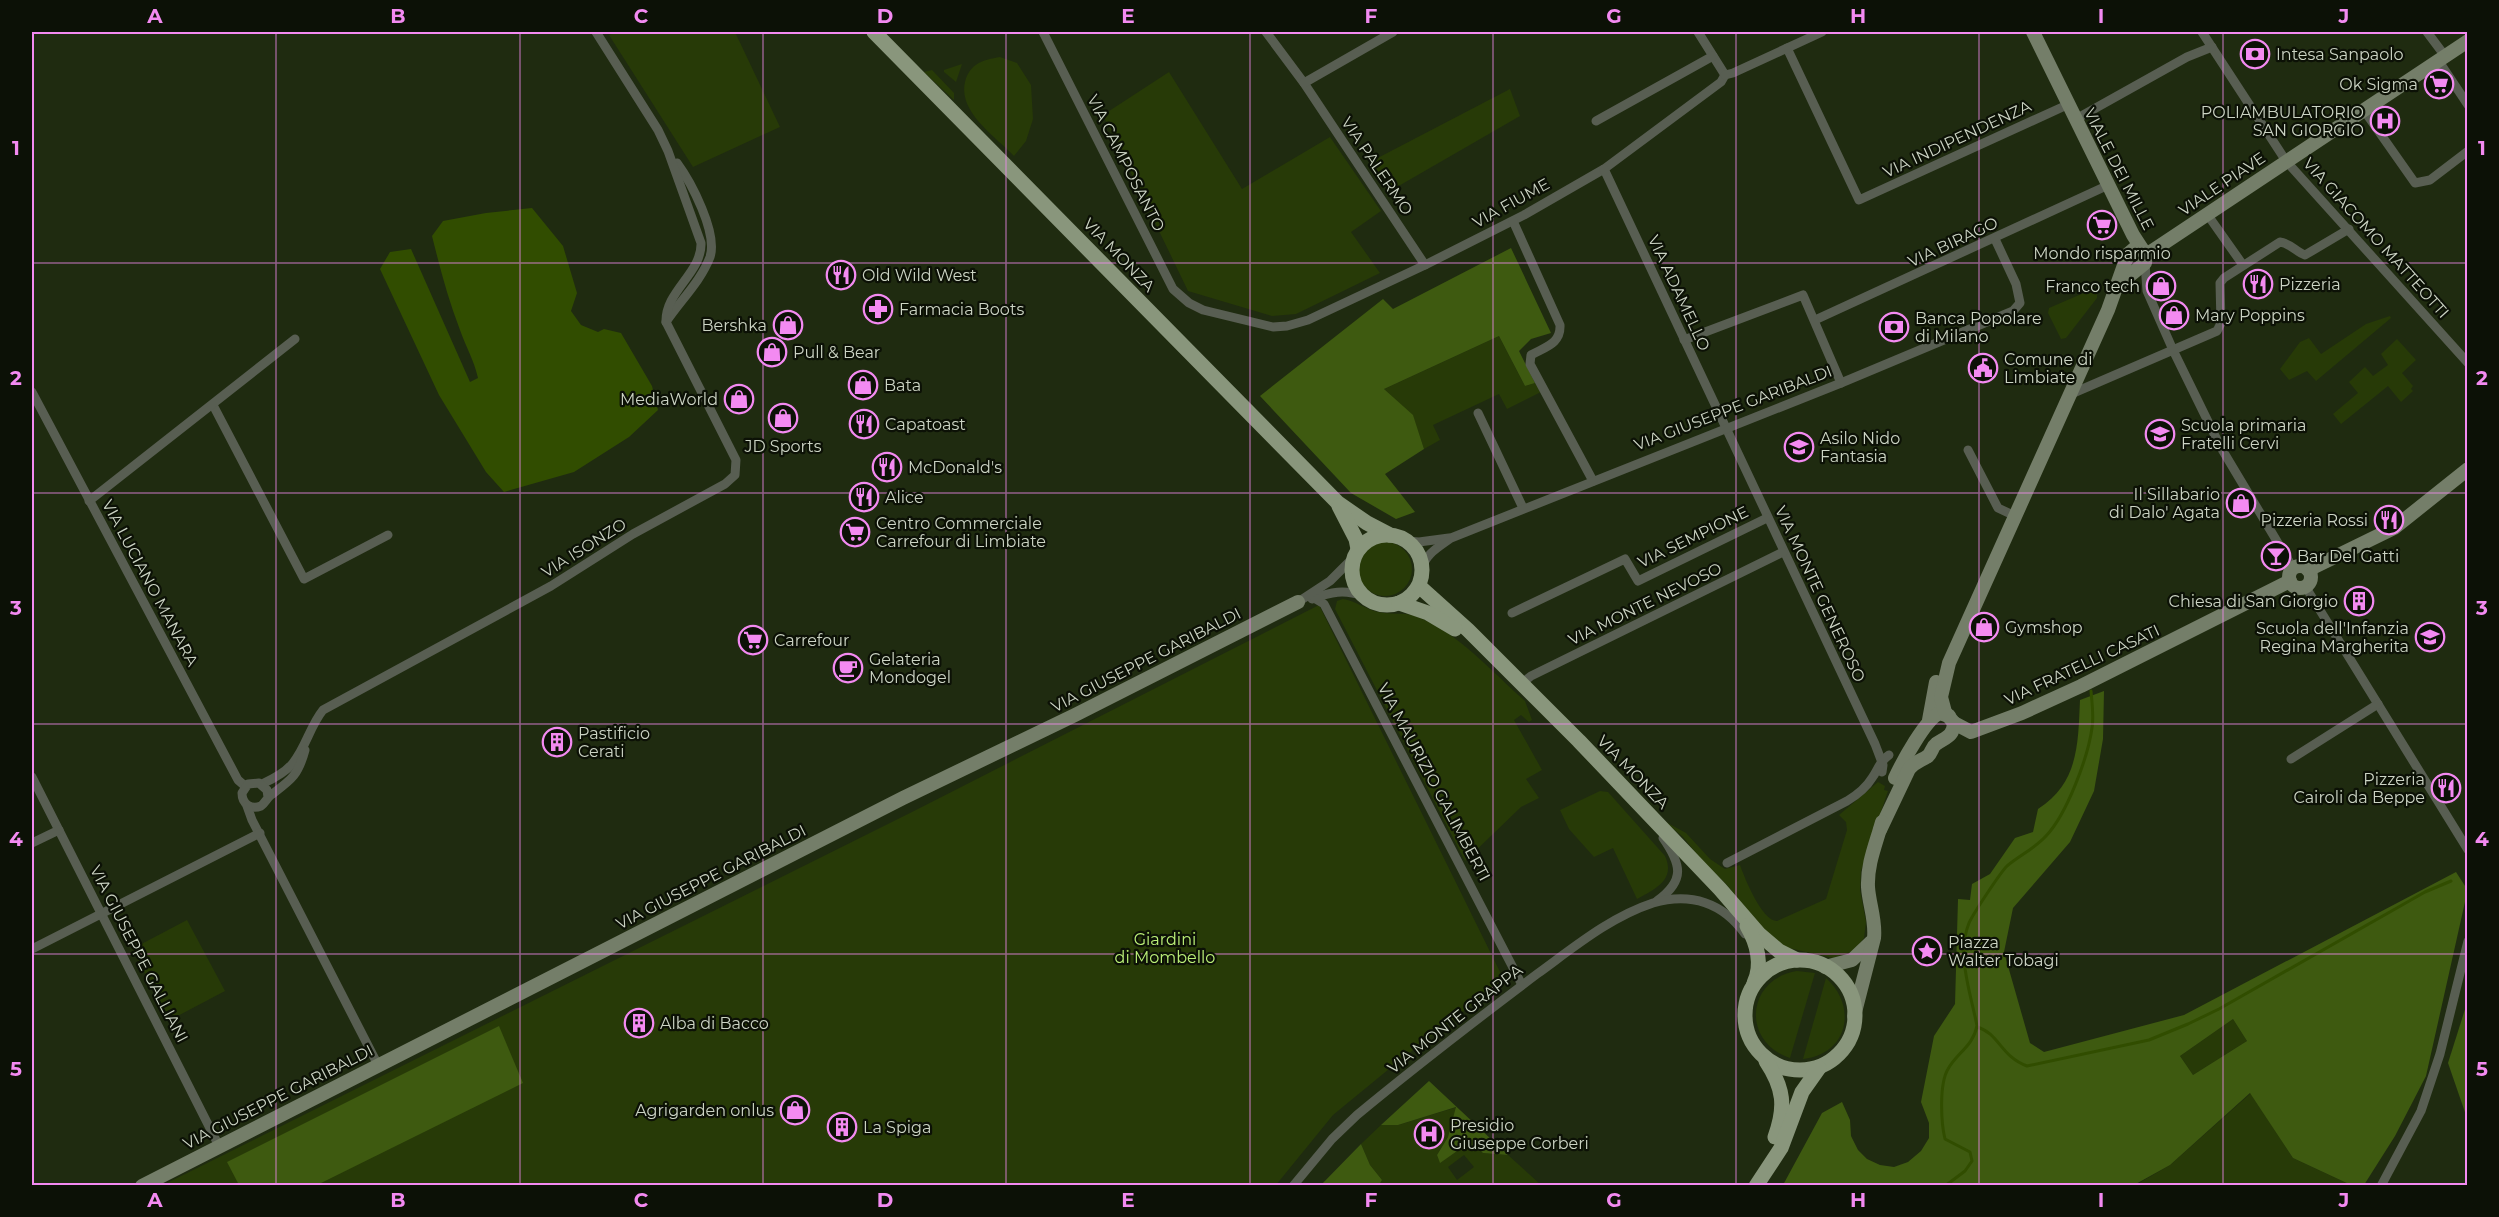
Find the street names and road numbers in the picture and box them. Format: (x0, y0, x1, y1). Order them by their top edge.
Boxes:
street label: VIA CAMPOSANTO (1083, 91, 1169, 235)
street label: VIA INDIPENDENZA (1880, 96, 2035, 182)
street label: VIALE DEI MILLE (2080, 105, 2158, 233)
street label: VIA PALERMO (1337, 113, 1417, 219)
street label: VIALE PIAVE (2175, 148, 2269, 220)
street label: VIA GIACOMO MATTEOTTI (2299, 154, 2453, 322)
street label: VIA FIUME (1469, 174, 1553, 232)
street label: VIA BIRAGO (1905, 213, 2001, 271)
street label: VIA MONZA (1079, 214, 1159, 296)
street label: VIA ADAMELLO (1644, 232, 1714, 354)
street label: VIA GIUSEPPE GARIBALDI (1631, 361, 1835, 455)
street label: VIA LUCIANO MANARA (98, 496, 202, 670)
street label: VIA SEMPIONE (1635, 502, 1751, 572)
street label: VIA MONTE GENEROSO (1771, 503, 1869, 685)
street label: VIA ISONZO (538, 514, 630, 582)
street label: VIA MONTE NEVOSO (1565, 559, 1725, 649)
street label: VIA GIUSEPPE GARIBALDI (1048, 604, 1244, 716)
street label: VIA FRATELLI CASATI (2001, 621, 2163, 709)
street label: VIA MAURIZIO GALIMBERTI (1374, 680, 1494, 884)
street label: VIA MONZA (1593, 731, 1673, 813)
street label: VIA GIUSEPPE GARIBALDI (613, 821, 809, 933)
street label: VIA GIUSEPPE GALLIANI (86, 862, 192, 1046)
street label: VIA MONTE GRAPPA (1384, 960, 1527, 1078)
street label: VIA GIUSEPPE GARIBALDI (180, 1041, 376, 1153)

